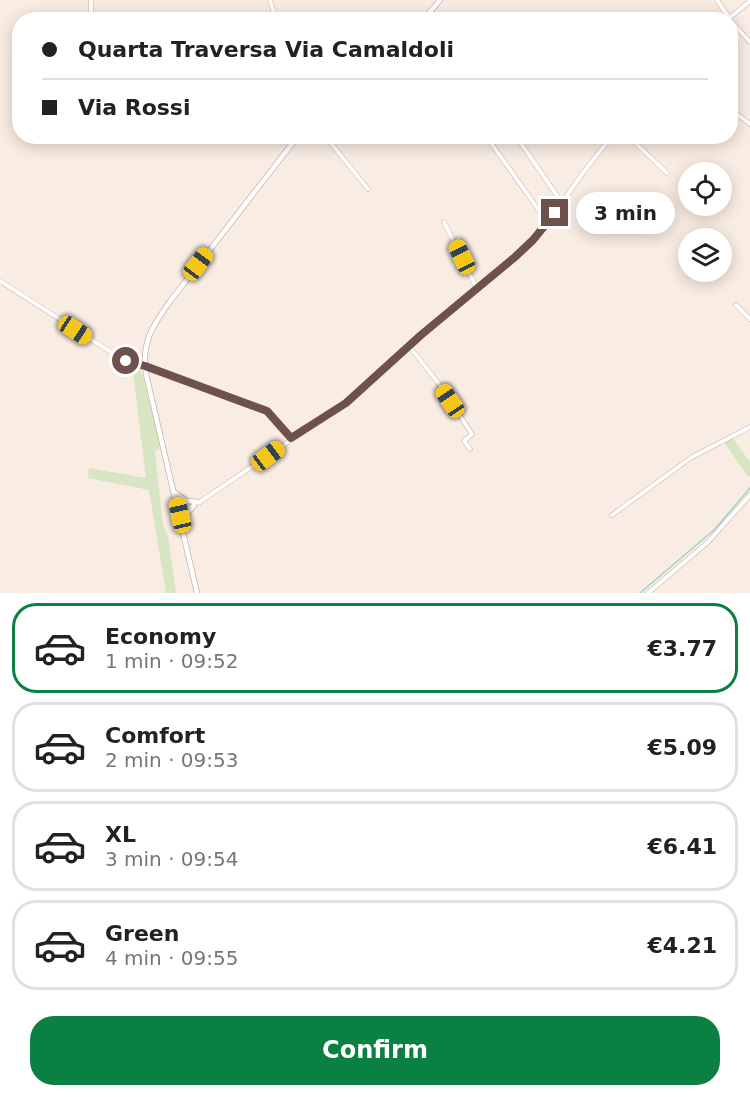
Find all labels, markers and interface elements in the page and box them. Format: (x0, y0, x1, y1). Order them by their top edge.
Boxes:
text: Quarta Traversa Via Camaldoli (78, 37, 454, 62)
text: Via Rossi (78, 95, 190, 120)
map controls (678, 162, 732, 282)
button: locate (678, 162, 732, 216)
callout: 3 min (576, 192, 675, 234)
route end (541, 199, 568, 226)
text: 3 min (594, 201, 657, 225)
button: layers (678, 228, 732, 282)
car (446, 237, 478, 277)
car (180, 244, 216, 284)
car (55, 313, 95, 347)
route start (112, 347, 139, 374)
car (432, 381, 468, 421)
car (248, 438, 288, 474)
car (167, 495, 193, 535)
icon: car (33, 621, 87, 675)
text: Economy (105, 624, 216, 649)
text: €3.77 (647, 636, 717, 661)
text: 1 min · 09:52 (105, 649, 239, 673)
icon: car (33, 720, 87, 774)
text: Comfort (105, 723, 205, 748)
text: €5.09 (647, 735, 717, 760)
text: 2 min · 09:53 (105, 748, 239, 772)
icon: car (33, 819, 87, 873)
text: XL (105, 822, 136, 847)
text: €6.41 (647, 834, 717, 859)
text: 3 min · 09:54 (105, 847, 239, 871)
icon: car (33, 918, 87, 972)
text: Green (105, 921, 179, 946)
text: €4.21 (647, 933, 717, 958)
text: 4 min · 09:55 (105, 946, 239, 970)
button: Confirm (30, 1016, 720, 1085)

